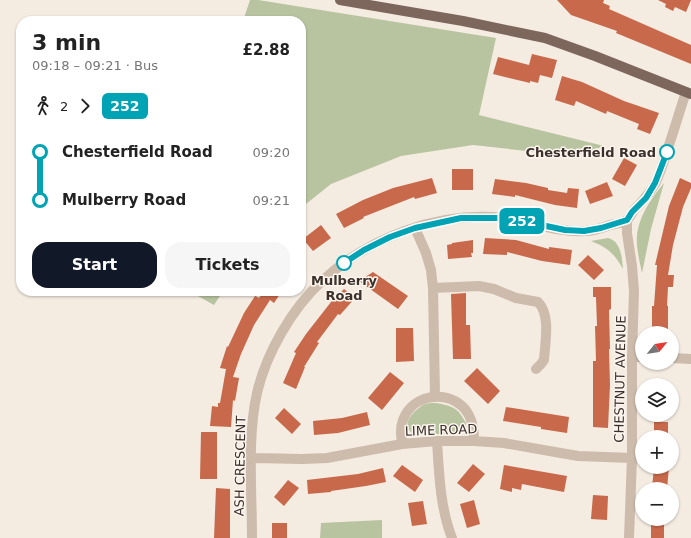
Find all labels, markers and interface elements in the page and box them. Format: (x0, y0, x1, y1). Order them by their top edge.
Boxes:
text: 3 min (32, 30, 101, 55)
text: £2.88 (243, 41, 290, 59)
text: 09:18 – 09:21 · Bus (32, 58, 158, 73)
icon: walk (32, 95, 54, 117)
icon: forward (74, 95, 96, 117)
text: 252 (110, 98, 140, 114)
text: 2 (60, 99, 68, 114)
text: Chesterfield Road (62, 143, 213, 161)
marker: Chesterfield Road (659, 144, 675, 160)
text: 09:20 (253, 145, 290, 160)
place label: Chesterfield Road (525, 145, 656, 160)
text: Mulberry Road (62, 191, 186, 209)
text: 09:21 (253, 193, 290, 208)
line badge: 252 (499, 208, 545, 234)
text: 252 (507, 213, 537, 229)
button: Start (32, 242, 157, 288)
button: Tickets (165, 242, 290, 288)
marker: Mulberry Road (336, 255, 352, 271)
place label: Mulberry Road (311, 273, 378, 303)
street label: CHESTNUT AVENUE (611, 315, 629, 443)
north arrow (635, 326, 679, 370)
map controls (635, 326, 679, 526)
button: layers (635, 378, 679, 422)
street label: ASH CRESCENT (232, 416, 248, 516)
street label: LIME ROAD (404, 421, 478, 439)
button: + (635, 430, 679, 474)
button: − (635, 482, 679, 526)

